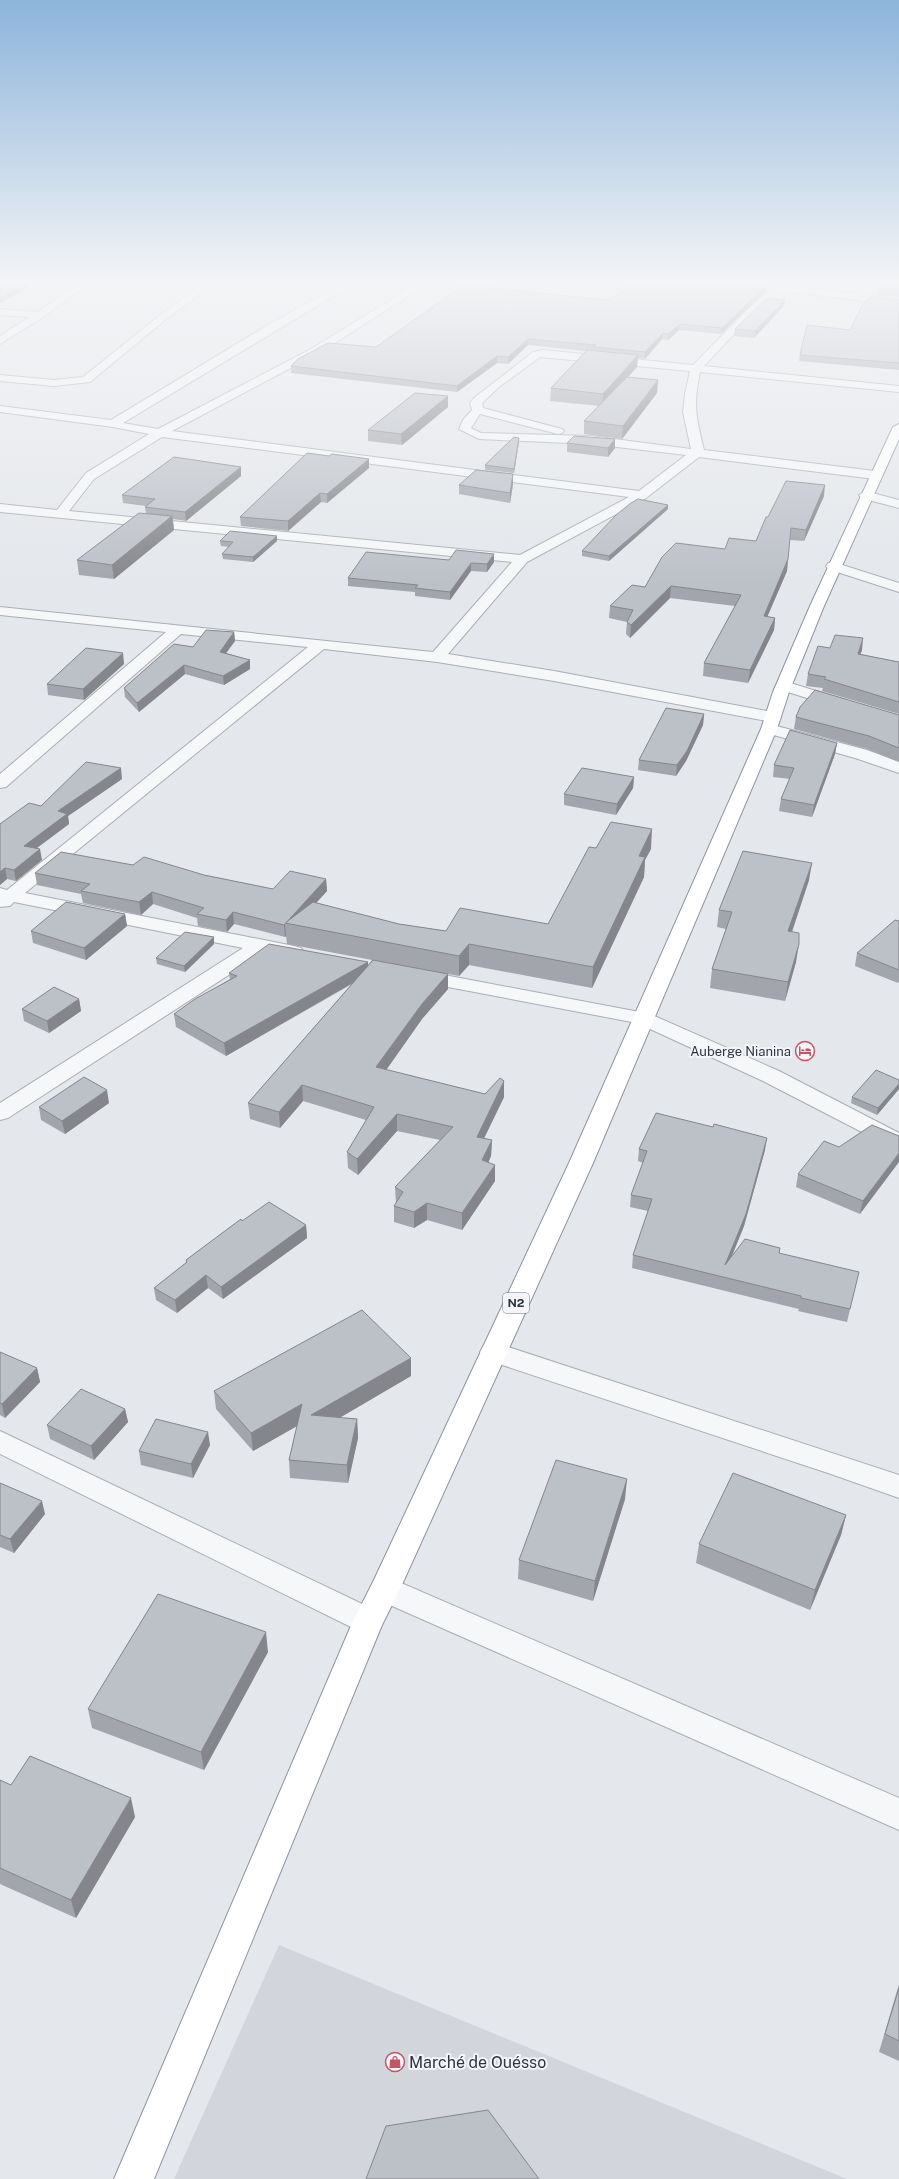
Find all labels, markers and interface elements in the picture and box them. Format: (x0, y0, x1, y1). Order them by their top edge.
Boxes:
hotel icon: Auberge Nianina (794, 1040, 816, 1062)
place label: Auberge Nianina (690, 1044, 791, 1059)
road number: N2 (503, 1293, 529, 1313)
shop icon: Marché de Ouésso (384, 2051, 406, 2073)
place label: Marché de Ouésso (409, 2053, 546, 2072)

